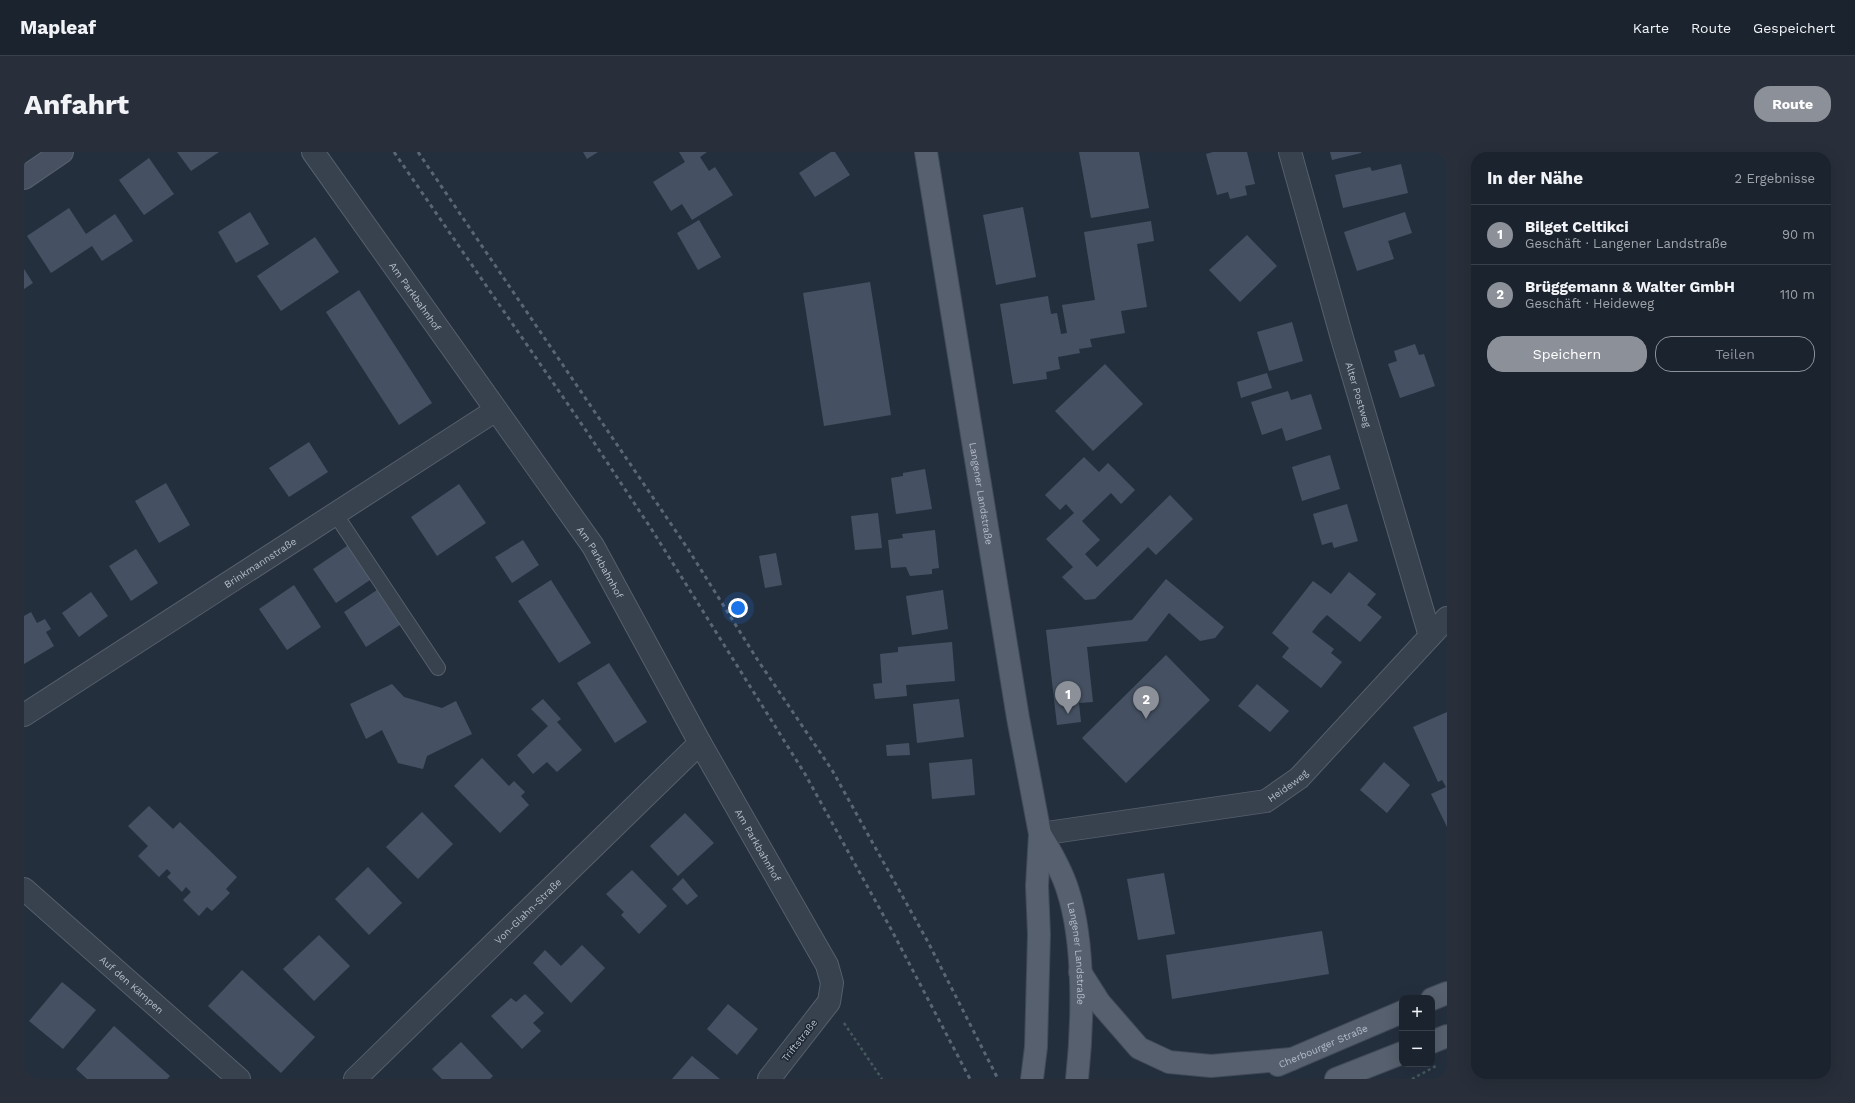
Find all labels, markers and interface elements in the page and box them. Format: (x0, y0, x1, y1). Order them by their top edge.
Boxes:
text: Mapleaf (20, 16, 96, 39)
text: Karte (1633, 20, 1669, 36)
text: Route (1691, 20, 1731, 36)
text: Gespeichert (1753, 20, 1835, 36)
button: Route (1754, 86, 1831, 122)
text: Anfahrt (24, 88, 129, 121)
text: In der Nähe (1487, 168, 1583, 188)
text: 2 Ergebnisse (1734, 171, 1815, 186)
text: Bilget Celtikci (1525, 218, 1629, 236)
text: 1 (1497, 227, 1503, 242)
text: 90 m (1782, 227, 1815, 242)
text: Geschäft · Langener Landstraße (1525, 236, 1727, 251)
street label: Am Parkbahnhof (387, 260, 443, 333)
text: Brüggemann & Walter GmbH (1525, 278, 1735, 296)
text: 2 (1496, 287, 1504, 302)
text: 110 m (1780, 287, 1815, 302)
text: Geschäft · Heideweg (1525, 296, 1654, 311)
button: Speichern (1487, 336, 1647, 372)
button: Teilen (1655, 336, 1815, 372)
street label: Alter Postweg (1343, 361, 1373, 429)
street label: Langener Landstraße (967, 442, 995, 546)
street label: Am Parkbahnhof (575, 524, 625, 600)
street label: Brinkmannstraße (222, 535, 299, 590)
your location (728, 598, 748, 618)
pin: 1 (1055, 681, 1081, 714)
pin: 2 (1133, 686, 1159, 719)
street label: Heideweg (1266, 767, 1311, 804)
street label: Am Parkbahnhof (733, 807, 783, 883)
street label: Von-Glahn-Straße (492, 876, 564, 946)
street label: Langener Landstraße (1065, 901, 1086, 1005)
street label: Auf den Kämpen (98, 954, 166, 1016)
map controls (1399, 995, 1435, 1067)
button: + (1399, 995, 1435, 1031)
street label: Triftstraße (779, 1017, 819, 1064)
street label: Cherbourger Straße (1277, 1022, 1370, 1070)
button: − (1399, 1031, 1435, 1067)

